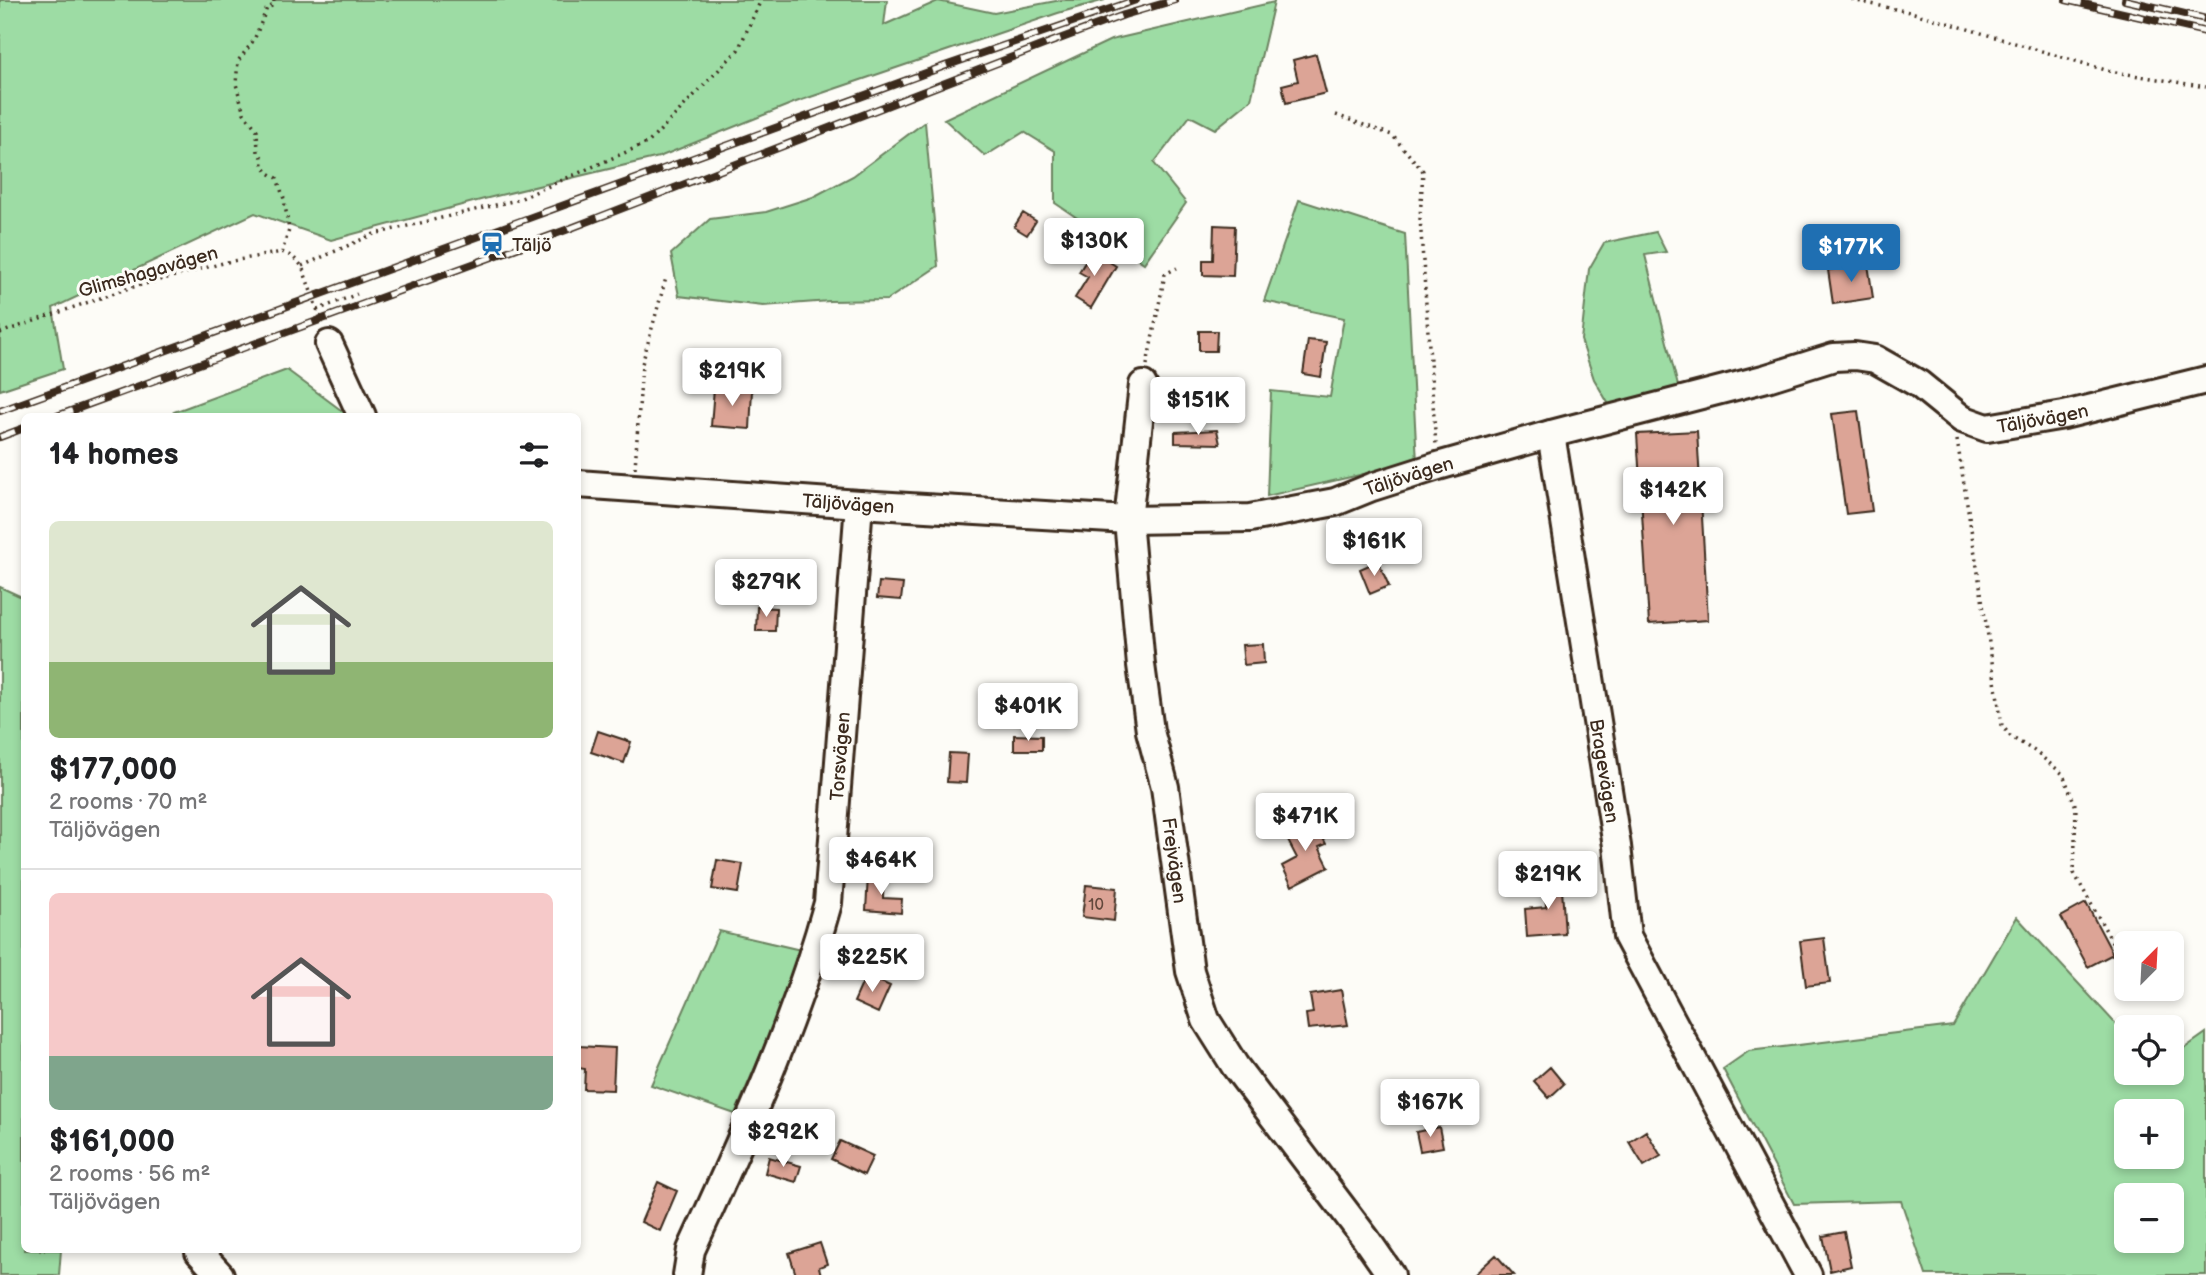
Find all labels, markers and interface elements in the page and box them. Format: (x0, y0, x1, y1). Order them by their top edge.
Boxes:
pin: $130K (1045, 218, 1143, 278)
pin: $177K (1802, 224, 1900, 284)
text: $130K (1060, 227, 1128, 255)
station icon: Täljö (478, 230, 506, 258)
text: $177K (1818, 233, 1884, 261)
place label: Täljö (512, 234, 552, 257)
street label: Glimshagavägen (76, 242, 221, 303)
pin: $219K (683, 348, 781, 408)
text: $219K (698, 357, 766, 385)
pin: $151K (1149, 378, 1247, 437)
text: $151K (1166, 386, 1230, 414)
street label: Täljövägen (1996, 399, 2091, 439)
icon: filters (515, 436, 553, 474)
text: 14 homes (49, 437, 178, 473)
street label: Täljövägen (1361, 452, 1456, 502)
pin: $142K (1624, 468, 1722, 527)
text: $142K (1639, 476, 1707, 504)
street label: Täljövägen (801, 490, 895, 519)
pin: $161K (1325, 518, 1423, 578)
text: $161K (1342, 527, 1406, 555)
pin: $279K (717, 560, 815, 619)
icon: home (238, 567, 364, 693)
text: $279K (731, 568, 801, 596)
pin: $401K (979, 684, 1077, 743)
text: $401K (994, 692, 1062, 720)
street label: Torsvägen (826, 711, 856, 802)
street label: Bragevägen (1584, 717, 1623, 825)
text: $177,000 (49, 752, 177, 788)
text: 2 rooms · 70 m² (49, 788, 208, 816)
pin: $471K (1256, 794, 1354, 853)
text: $471K (1272, 802, 1338, 830)
text: Täljövägen (49, 816, 161, 844)
street label: Frejvägen (1156, 816, 1191, 905)
pin: $464K (832, 838, 930, 897)
text: $464K (845, 846, 917, 874)
pin: $219K (1499, 852, 1597, 911)
text: $219K (1514, 860, 1582, 888)
house number: 10 (1088, 896, 1104, 915)
north arrow (2114, 931, 2184, 1001)
map controls (2114, 931, 2184, 1253)
pin: $225K (823, 934, 921, 994)
icon: home (238, 939, 364, 1065)
text: $225K (836, 943, 908, 971)
button: locate (2114, 1015, 2184, 1085)
pin: $167K (1381, 1080, 1479, 1139)
text: $167K (1396, 1088, 1464, 1116)
button: + (2114, 1099, 2184, 1169)
pin: $292K (734, 1110, 832, 1169)
text: $292K (747, 1118, 819, 1146)
text: $161,000 (49, 1124, 175, 1160)
text: 2 rooms · 56 m² (49, 1160, 211, 1188)
button: − (2114, 1183, 2184, 1253)
text: Täljövägen (49, 1188, 161, 1216)

